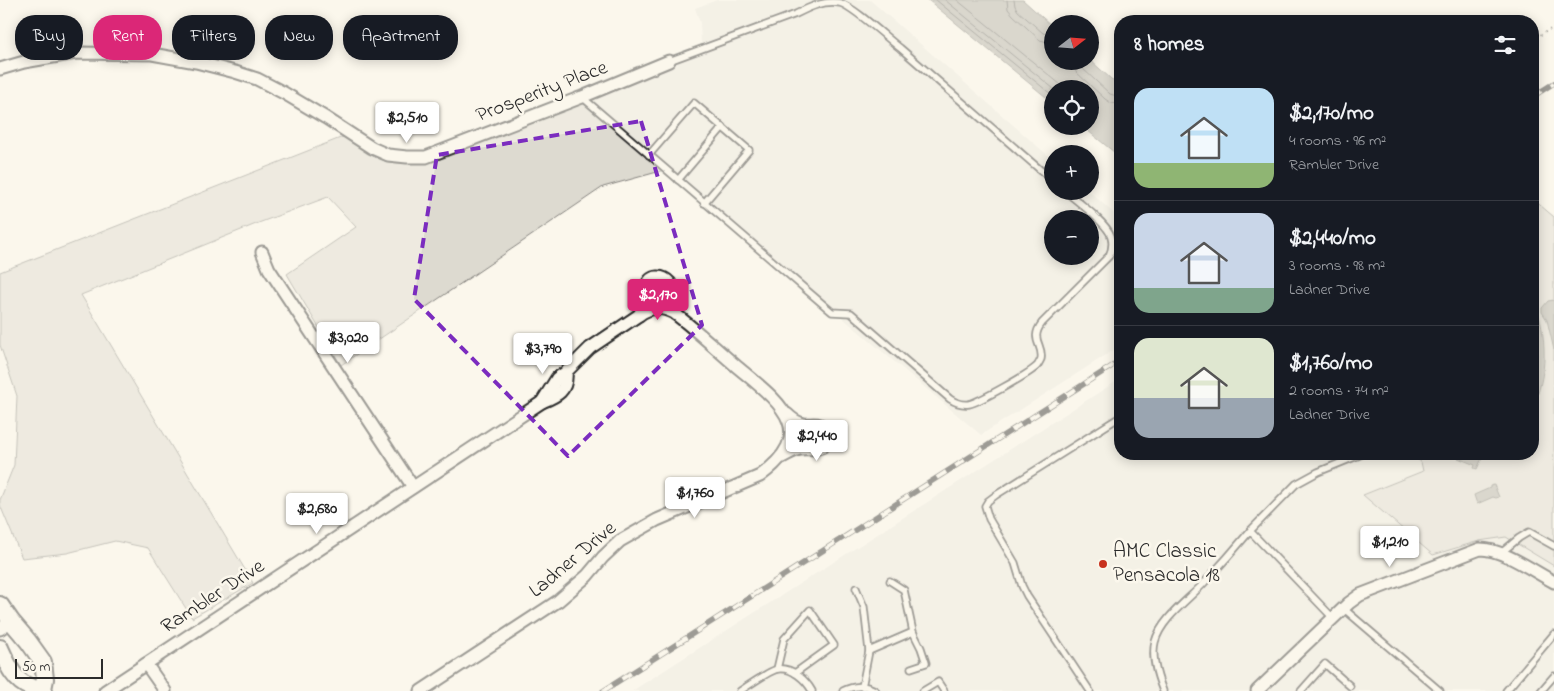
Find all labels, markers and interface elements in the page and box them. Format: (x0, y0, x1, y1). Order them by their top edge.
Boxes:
chip: Buy (15, 15, 83, 60)
chip: Rent (93, 15, 162, 60)
chip: Filters (172, 15, 255, 60)
chip: New (265, 15, 333, 60)
chip: Apartment (343, 15, 458, 60)
north arrow (1044, 15, 1099, 70)
map controls (1044, 15, 1099, 265)
text: 8 homes (1134, 30, 1204, 60)
icon: filters (1491, 31, 1519, 59)
street label: Prosperity Place (472, 53, 613, 133)
button: locate (1044, 80, 1099, 135)
text: $2,170/mo (1289, 99, 1374, 129)
pin: $2,510 (366, 102, 448, 144)
text: $2,510 (386, 106, 428, 130)
icon: home (1174, 108, 1234, 168)
text: 4 rooms · 96 m² (1289, 129, 1386, 153)
button: + (1044, 145, 1099, 200)
text: Rambler Drive (1289, 153, 1379, 177)
button: − (1044, 210, 1099, 265)
text: $2,440/mo (1289, 224, 1376, 254)
icon: home (1174, 233, 1234, 293)
text: 3 rooms · 98 m² (1289, 254, 1385, 278)
pin: $2,170 (617, 278, 699, 321)
text: Ladner Drive (1289, 278, 1370, 302)
text: $2,170 (639, 283, 677, 307)
pin: $3,020 (307, 322, 389, 364)
text: $3,020 (328, 326, 368, 350)
pin: $3,790 (502, 332, 584, 375)
text: $3,790 (524, 337, 562, 361)
text: $1,760/mo (1289, 349, 1373, 379)
icon: home (1174, 358, 1234, 418)
text: 2 rooms · 74 m² (1289, 379, 1389, 403)
text: Ladner Drive (1289, 403, 1370, 427)
pin: $2,440 (776, 420, 858, 462)
text: $2,440 (797, 424, 837, 448)
pin: $1,760 (654, 476, 736, 519)
text: $1,760 (676, 481, 714, 505)
pin: $2,680 (276, 492, 358, 535)
text: $2,680 (297, 497, 337, 521)
street label: Ladner Drive (523, 514, 624, 606)
pin: $1,210 (1349, 526, 1431, 568)
text: $1,210 (1371, 530, 1409, 554)
place label: AMC Classic Pensacola 18 (1113, 537, 1220, 591)
street label: Rambler Drive (155, 552, 271, 642)
marker: AMC Classic Pensacola 18 (1097, 558, 1109, 570)
scale bar (15, 656, 102, 679)
text: 50 m (22, 657, 50, 678)

